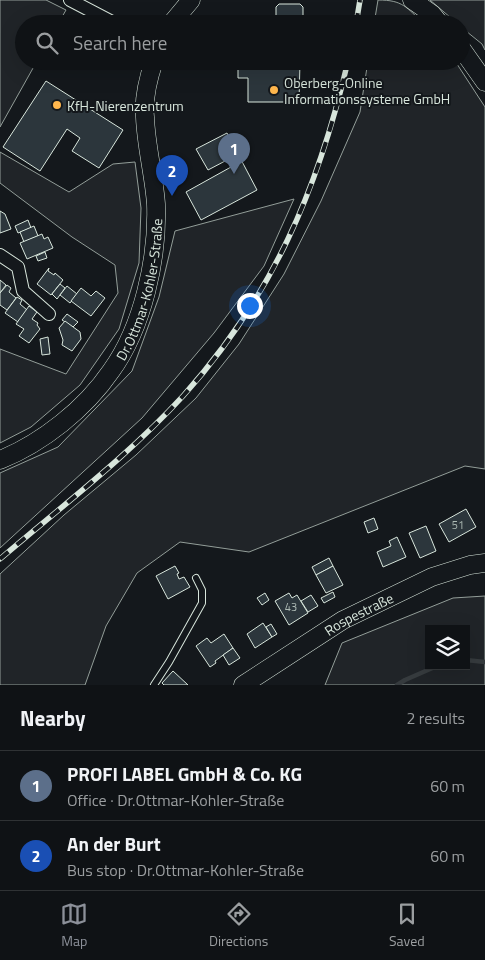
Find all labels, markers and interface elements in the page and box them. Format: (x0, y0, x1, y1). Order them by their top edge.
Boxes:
search box (15, 15, 470, 70)
text: Search here (73, 28, 167, 57)
icon: search (33, 29, 61, 57)
place label: Oberberg-Online Informationssysteme GmbH (284, 72, 450, 109)
marker: Oberberg-Online Informationssysteme GmbH (268, 84, 280, 96)
place label: KfH-Nierenzentrum (67, 95, 184, 116)
marker: KfH-Nierenzentrum (51, 99, 63, 111)
pin: 1 (218, 133, 250, 174)
pin: 2 (156, 155, 188, 196)
street label: Dr.Ottmar-Kohler-Straße (110, 218, 167, 364)
your location (237, 293, 263, 319)
house number: 51 (452, 517, 464, 533)
street label: Rospestraße (320, 587, 397, 640)
house number: 43 (285, 599, 297, 615)
map controls (425, 625, 470, 670)
button: layers (425, 625, 470, 670)
text: Nearby (20, 702, 85, 734)
text: 2 results (406, 706, 465, 730)
text: PROFI LABEL GmbH & Co. KG (67, 759, 302, 788)
text: 1 (32, 774, 40, 798)
text: 60 m (430, 774, 465, 798)
text: Office · Dr.Ottmar-Kohler-Straße (67, 788, 284, 812)
text: An der Burt (67, 829, 161, 858)
text: 2 (32, 844, 40, 868)
text: 60 m (430, 844, 465, 868)
text: Bus stop · Dr.Ottmar-Kohler-Straße (67, 858, 304, 882)
tab: Map (60, 900, 88, 951)
tab: Directions (209, 900, 268, 951)
tab: Saved (389, 900, 425, 951)

